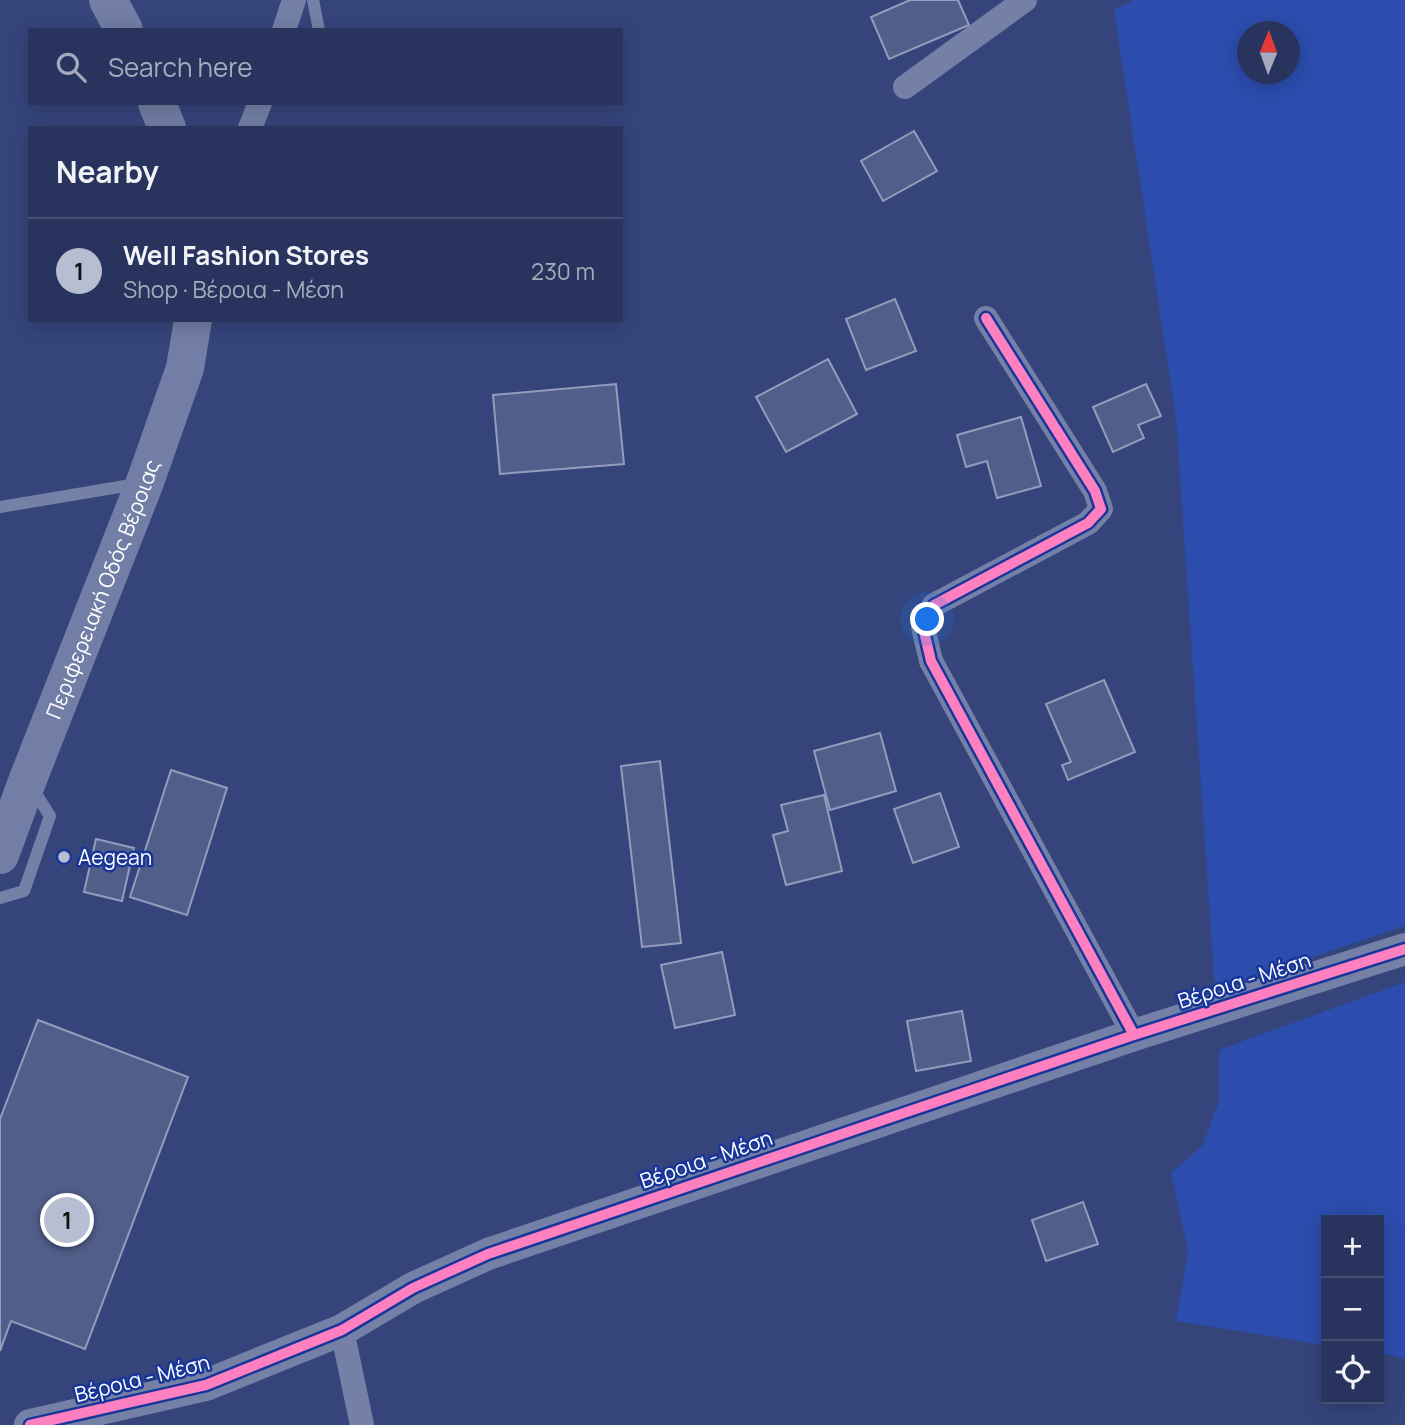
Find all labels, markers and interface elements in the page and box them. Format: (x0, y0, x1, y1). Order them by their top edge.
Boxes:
north arrow (1237, 21, 1300, 84)
search box (28, 28, 623, 105)
icon: search (52, 48, 90, 86)
text: Search here (108, 49, 253, 85)
text: Nearby (56, 151, 159, 192)
text: Well Fashion Stores (123, 237, 369, 273)
text: 1 (74, 255, 84, 287)
text: 230 m (531, 255, 595, 287)
text: Shop · Βέροια - Μέση (123, 273, 344, 305)
street label: Περιφερειακή Οδός Βέροιας (39, 456, 166, 723)
your location (910, 602, 944, 636)
place label: Aegean (78, 843, 152, 871)
marker: Aegean (56, 849, 72, 865)
street label: Βέροια - Μέση (1174, 945, 1314, 1015)
street label: Βέροια - Μέση (636, 1123, 776, 1195)
pin: 1 (44, 1194, 90, 1246)
map controls (1321, 1215, 1384, 1404)
button: + (1321, 1215, 1384, 1278)
button: − (1321, 1278, 1384, 1341)
button: locate (1321, 1341, 1384, 1404)
street label: Βέροια - Μέση (71, 1348, 213, 1408)

